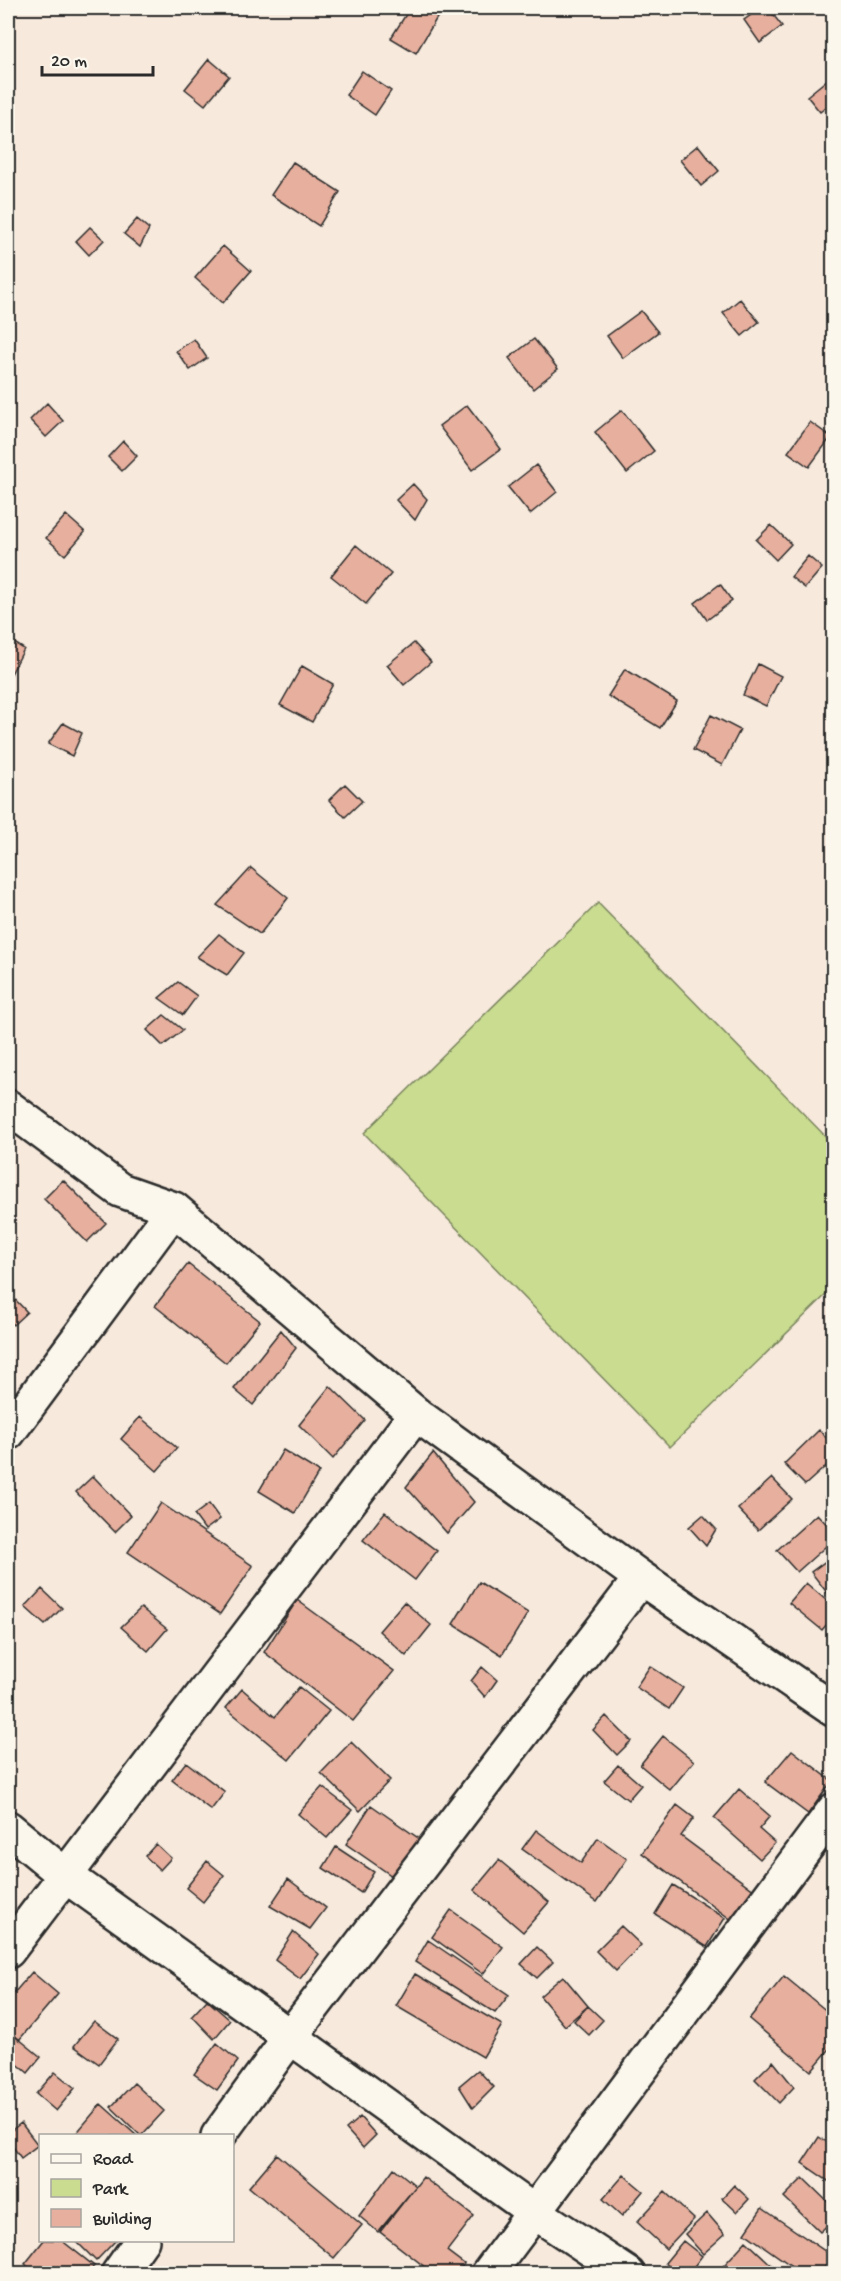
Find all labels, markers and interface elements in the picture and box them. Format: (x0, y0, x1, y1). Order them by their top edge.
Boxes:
scale bar (42, 39, 153, 77)
text: 20 m (51, 52, 87, 73)
legend (39, 2134, 234, 2242)
text: Road (93, 2150, 134, 2171)
text: Park (92, 2180, 129, 2201)
text: Building (92, 2210, 152, 2231)

